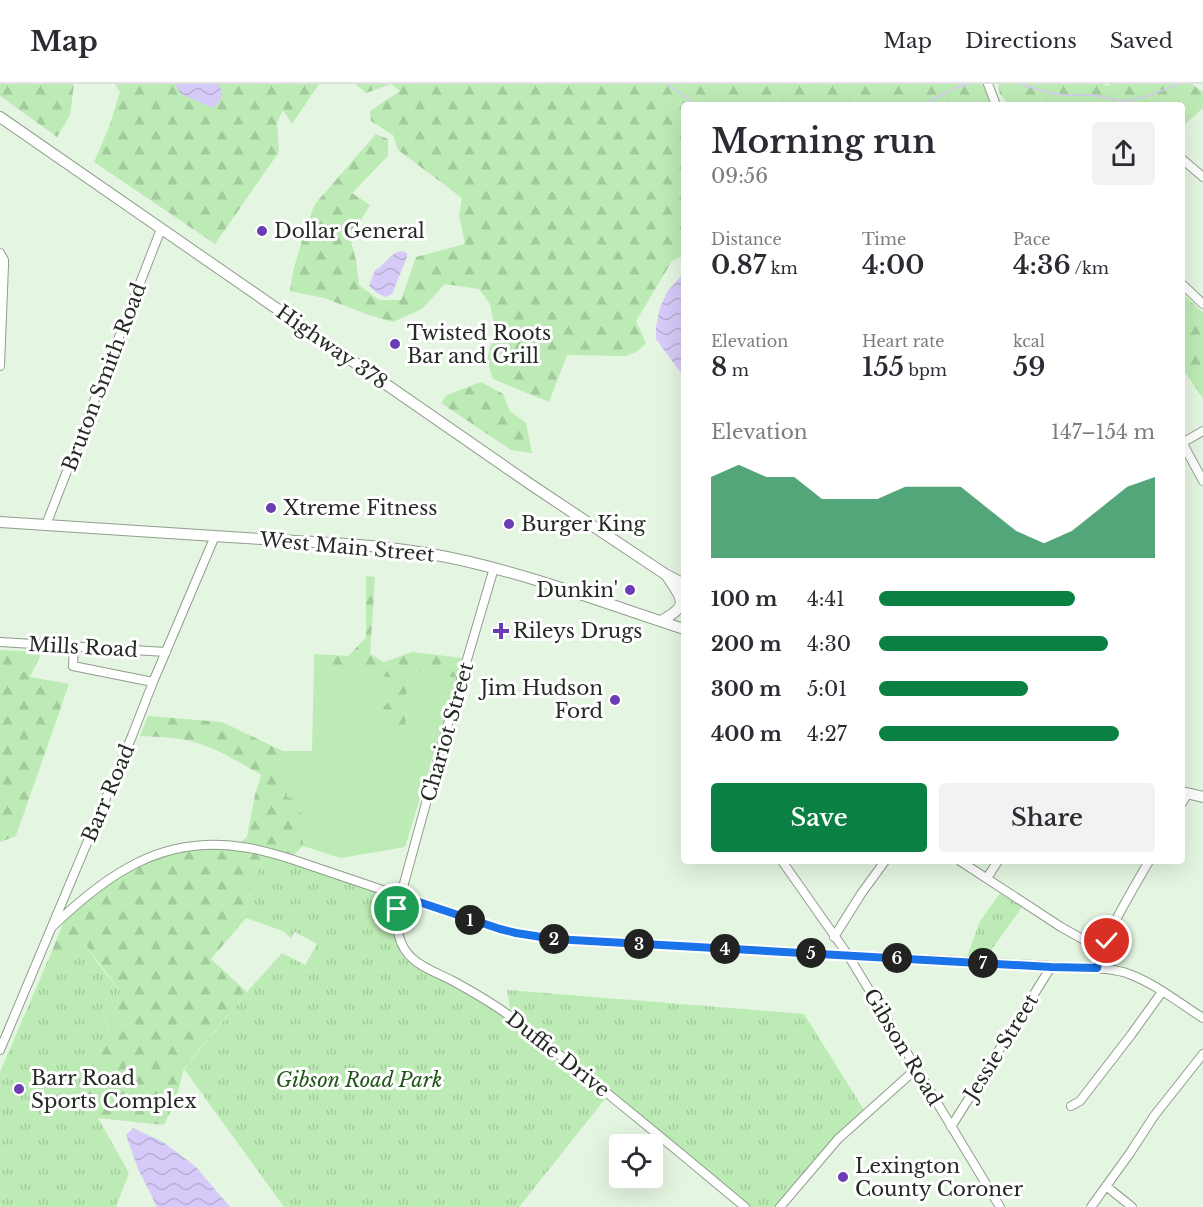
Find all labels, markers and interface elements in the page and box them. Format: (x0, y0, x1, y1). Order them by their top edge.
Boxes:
text: Map (30, 24, 98, 59)
text: Map (883, 28, 932, 54)
text: Directions (965, 28, 1077, 54)
text: Saved (1110, 28, 1173, 54)
text: Morning run (711, 121, 936, 162)
button: share (1092, 122, 1155, 185)
text: 09:56 (711, 164, 768, 188)
place label: Dollar General (274, 219, 425, 243)
marker: Dollar General (255, 224, 269, 238)
text: Distance (711, 229, 782, 249)
text: Time (862, 229, 906, 249)
text: Pace (1013, 229, 1050, 249)
text: 0.87 (711, 249, 766, 281)
text: 4:00 (862, 249, 925, 281)
text: 4:36 (1013, 249, 1071, 281)
text: km (766, 258, 798, 278)
text: /km (1071, 258, 1109, 278)
street label: Bruton Smith Road (57, 279, 151, 475)
street label: Highway 378 (272, 300, 392, 394)
place label: Twisted Roots Bar and Grill (407, 321, 551, 368)
text: Elevation (711, 331, 788, 351)
text: Heart rate (862, 331, 944, 351)
text: kcal (1013, 331, 1045, 351)
marker: Twisted Roots Bar and Grill (388, 337, 402, 351)
text: 8 (711, 351, 727, 383)
text: 155 (862, 351, 904, 383)
text: 59 (1013, 351, 1046, 383)
text: m (727, 360, 749, 380)
text: bpm (904, 360, 947, 380)
text: Elevation (711, 420, 808, 444)
text: 147–154 m (1051, 420, 1155, 444)
place label: Xtreme Fitness (283, 496, 437, 520)
marker: Xtreme Fitness (264, 501, 278, 515)
place label: Burger King (521, 512, 646, 536)
marker: Burger King (502, 517, 516, 531)
street label: West Main Street (258, 527, 436, 567)
place label: Dunkin' (536, 578, 618, 602)
marker: Dunkin' (623, 583, 637, 597)
text: 100 m (711, 587, 777, 611)
text: 4:41 (807, 587, 845, 611)
place label: Rileys Drugs (513, 619, 642, 643)
marker: Rileys Drugs (494, 624, 508, 638)
street label: Mills Road (28, 632, 138, 662)
text: 200 m (711, 632, 782, 656)
text: 4:30 (807, 632, 851, 656)
street label: Chariot Street (416, 659, 478, 804)
place label: Jim Hudson Ford (477, 676, 603, 723)
text: 300 m (711, 677, 781, 701)
text: 5:01 (807, 677, 847, 701)
marker: Jim Hudson Ford (608, 693, 622, 707)
text: 400 m (711, 722, 782, 746)
text: 4:27 (807, 722, 847, 746)
street label: Barr Road (77, 740, 139, 846)
button: Save (711, 783, 927, 852)
button: Share (939, 783, 1155, 852)
pin (371, 883, 422, 934)
icon: arrive (380, 892, 413, 925)
pin: 1 (455, 905, 485, 935)
text: 1 (467, 910, 473, 930)
pin (1081, 915, 1132, 966)
pin: 2 (539, 924, 569, 954)
icon: check (1090, 924, 1123, 957)
text: 2 (549, 929, 559, 949)
pin: 3 (624, 929, 654, 959)
text: 3 (634, 934, 644, 954)
pin: 4 (710, 934, 740, 964)
pin: 5 (796, 938, 826, 968)
text: 4 (720, 939, 730, 959)
text: 5 (806, 943, 816, 963)
pin: 6 (882, 943, 912, 973)
text: 6 (892, 948, 902, 968)
pin: 7 (968, 948, 998, 978)
text: 7 (979, 953, 987, 973)
street label: Gibson Road (859, 984, 947, 1110)
street label: Jessie Street (957, 989, 1044, 1107)
street label: Duffie Drive (501, 1006, 615, 1102)
place label: Barr Road Sports Complex (31, 1066, 197, 1113)
park label: Gibson Road Park (276, 1068, 442, 1092)
marker: Barr Road Sports Complex (12, 1082, 26, 1096)
map controls (609, 1134, 663, 1188)
button: locate (609, 1134, 663, 1188)
place label: Lexington County Coroner (855, 1154, 1024, 1201)
marker: Lexington County Coroner (836, 1170, 850, 1184)

